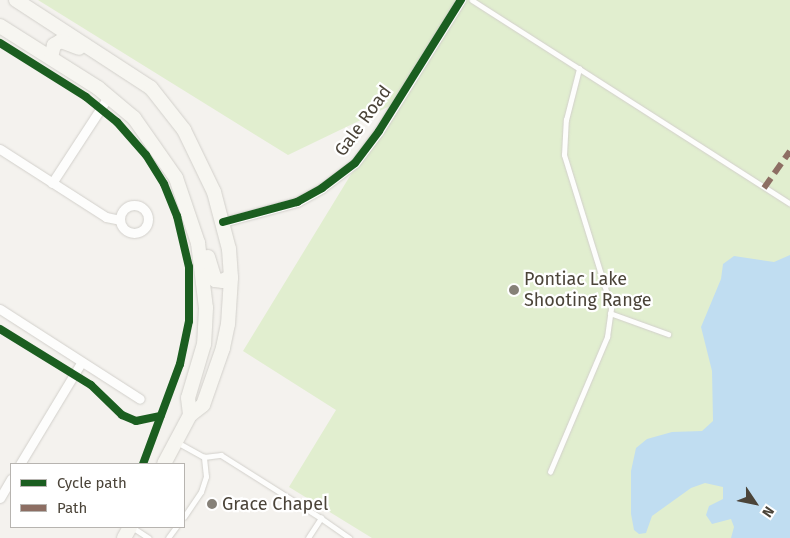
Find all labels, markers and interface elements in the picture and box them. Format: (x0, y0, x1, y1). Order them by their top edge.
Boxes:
street label: Gale Road (330, 81, 396, 161)
place label: Pontiac Lake Shooting Range (524, 269, 652, 312)
marker: Pontiac Lake Shooting Range (508, 284, 520, 296)
legend (10, 463, 185, 528)
text: Cycle path (57, 474, 127, 492)
north arrow (730, 478, 780, 528)
place label: Grace Chapel (222, 493, 328, 515)
marker: Grace Chapel (206, 498, 218, 510)
text: Path (57, 499, 87, 517)
text: N (758, 503, 778, 520)

